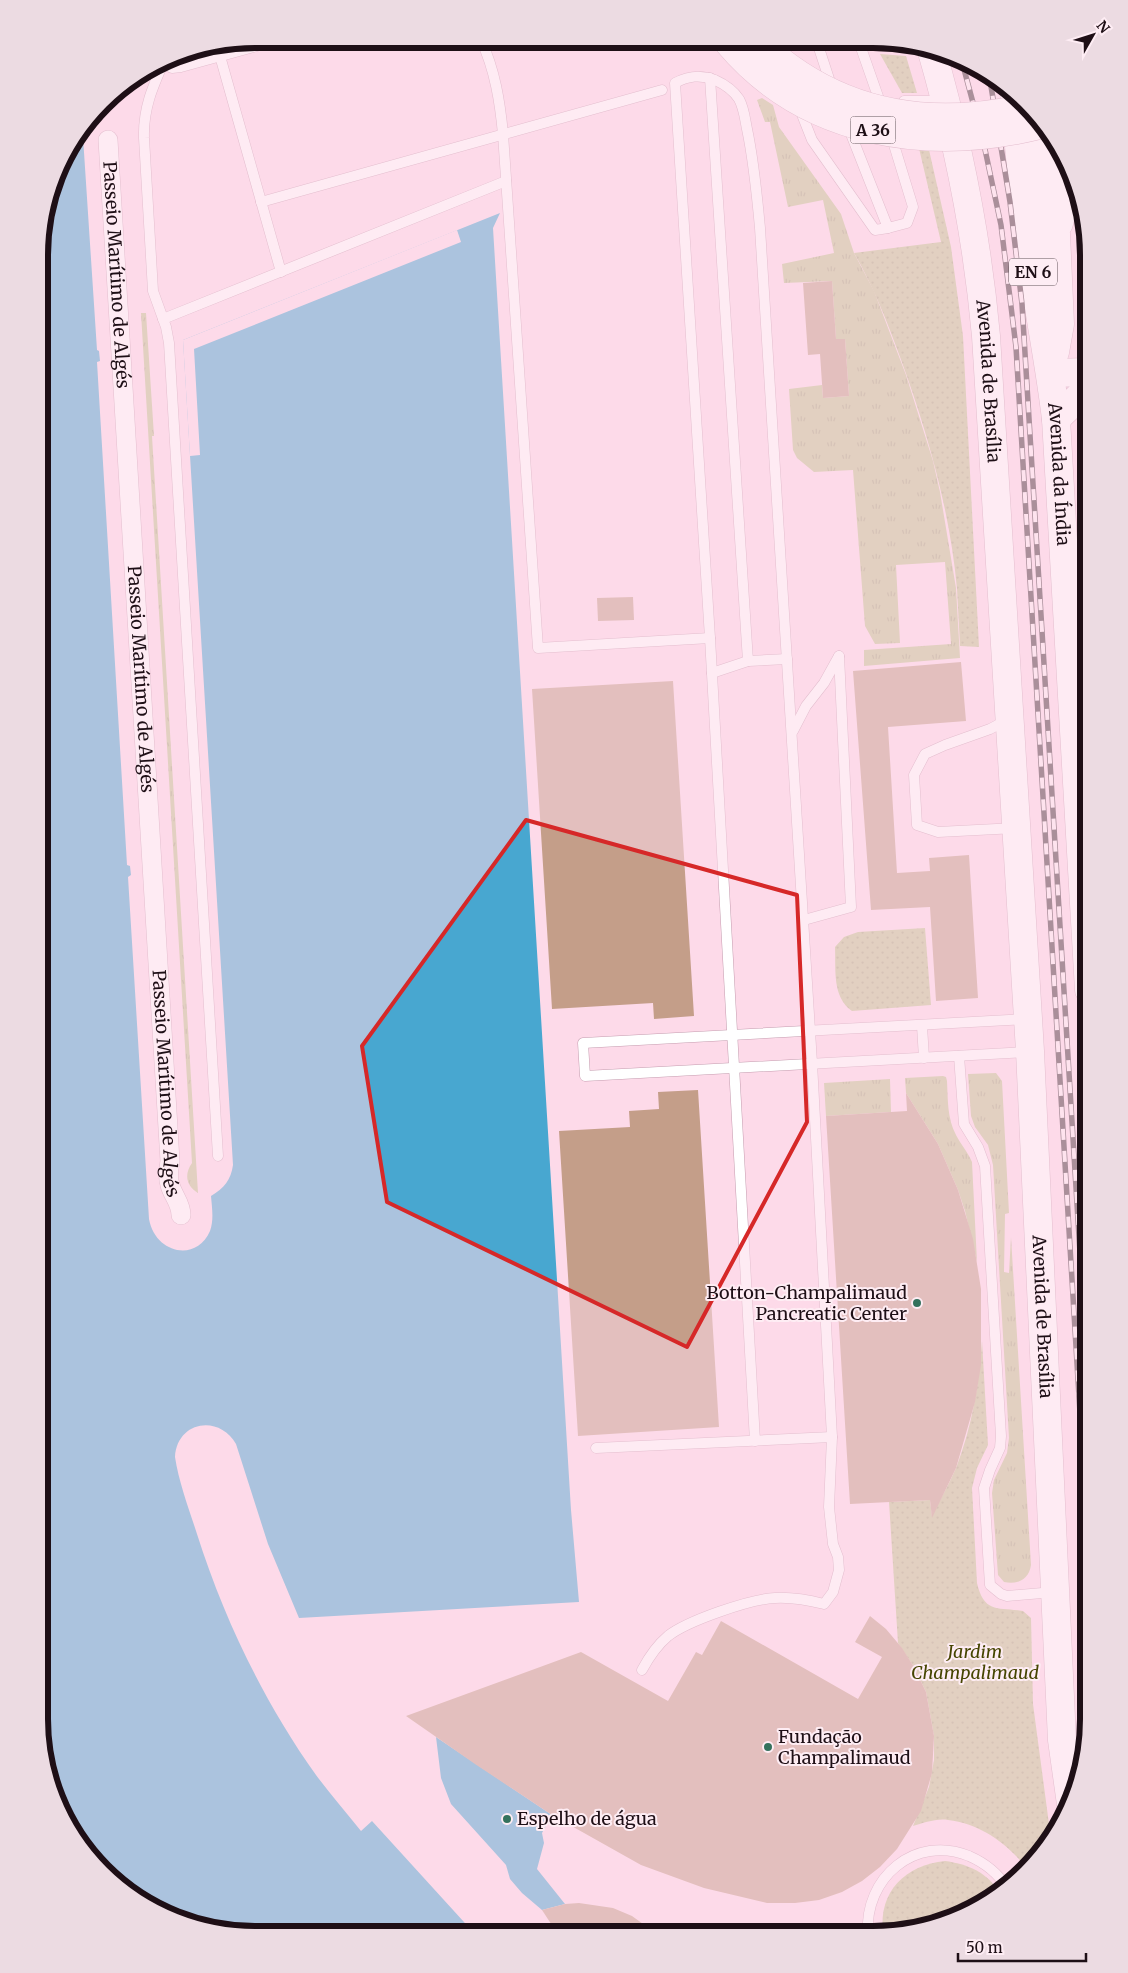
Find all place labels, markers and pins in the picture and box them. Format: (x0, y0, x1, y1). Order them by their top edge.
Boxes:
place label: Botton-Champalimaud Pancreatic Center (706, 1281, 907, 1325)
marker: Botton-Champalimaud Pancreatic Center (911, 1297, 923, 1309)
place label: Fundação Champalimaud (778, 1725, 911, 1769)
marker: Fundação Champalimaud (762, 1741, 774, 1753)
place label: Espelho de água (517, 1807, 657, 1830)
marker: Espelho de água (501, 1813, 513, 1825)

